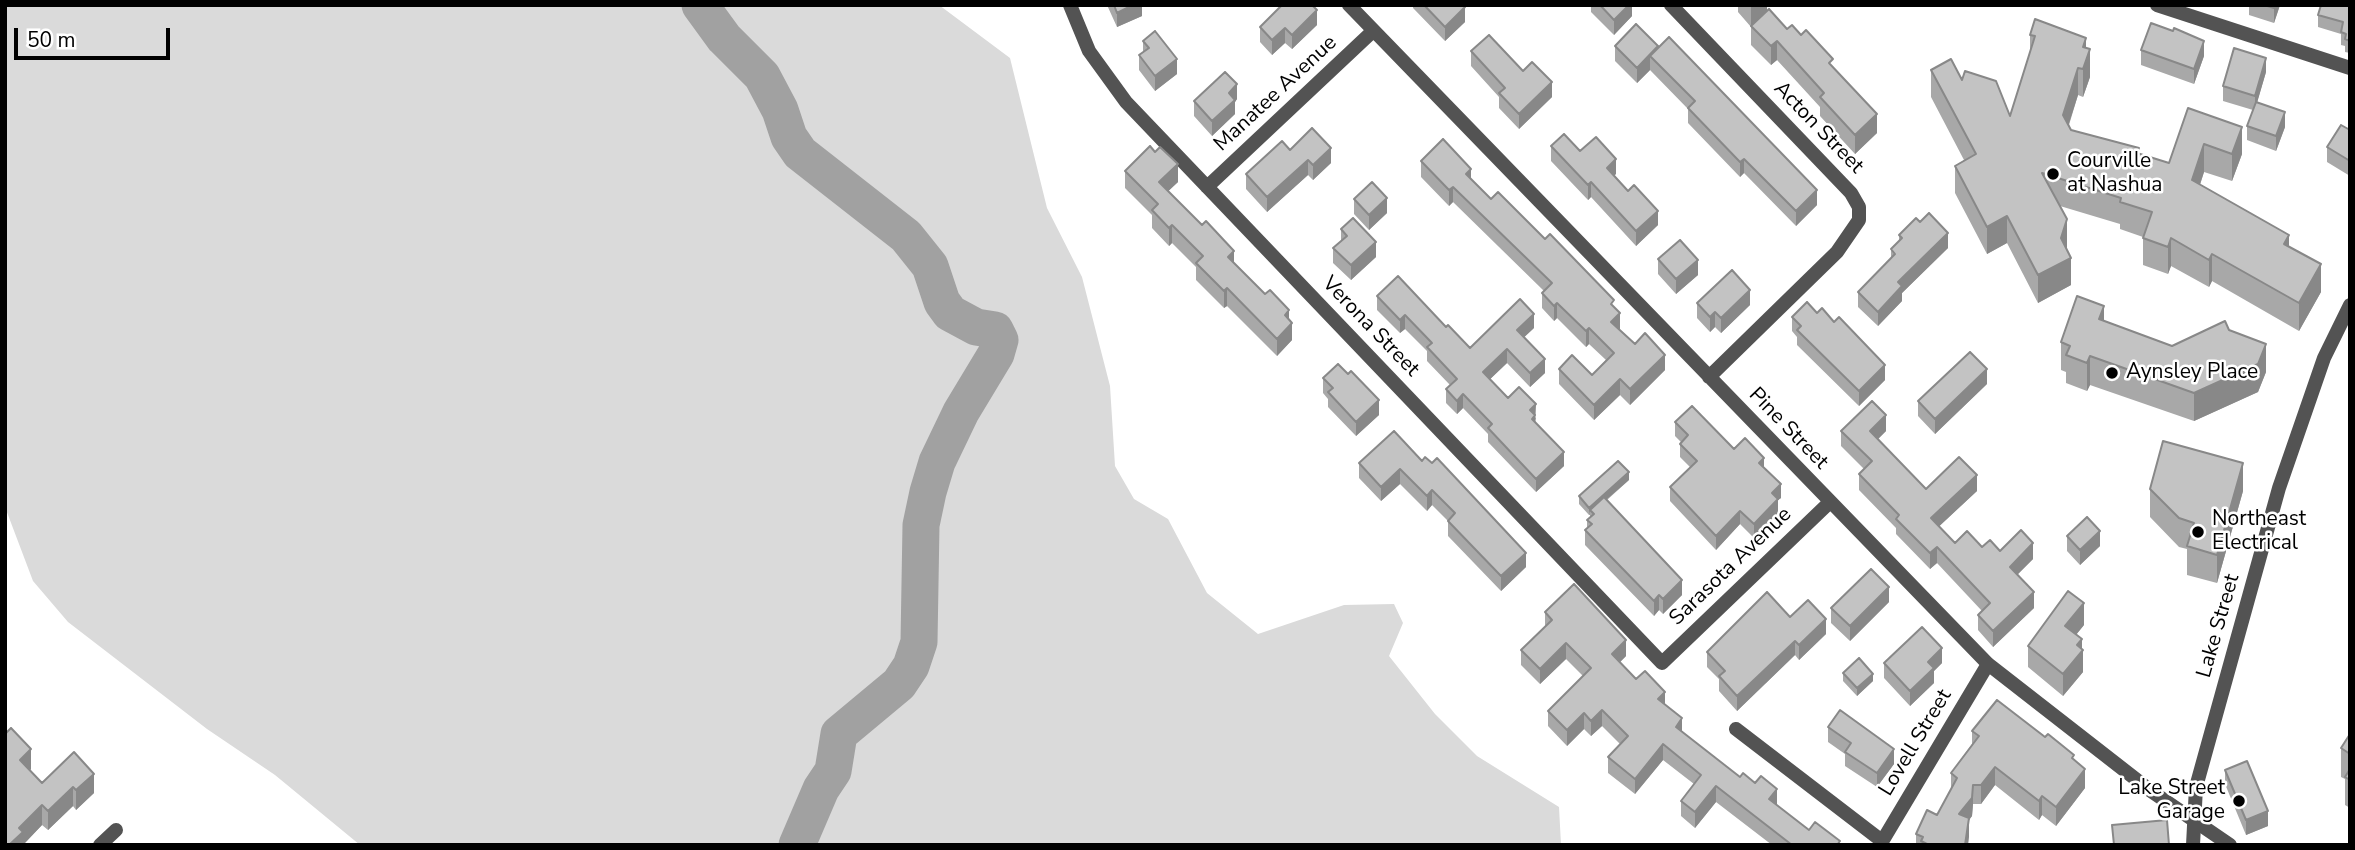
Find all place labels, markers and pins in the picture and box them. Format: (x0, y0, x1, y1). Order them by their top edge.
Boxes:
place label: Courville at Nashua (2067, 149, 2162, 199)
marker: Courville at Nashua (2045, 166, 2061, 182)
place label: Aynsley Place (2126, 360, 2258, 386)
marker: Aynsley Place (2104, 365, 2120, 381)
place label: Northeast Electrical (2212, 507, 2306, 557)
marker: Northeast Electrical (2190, 524, 2206, 540)
place label: Lake Street Garage (2118, 776, 2225, 826)
marker: Lake Street Garage (2231, 793, 2247, 809)

